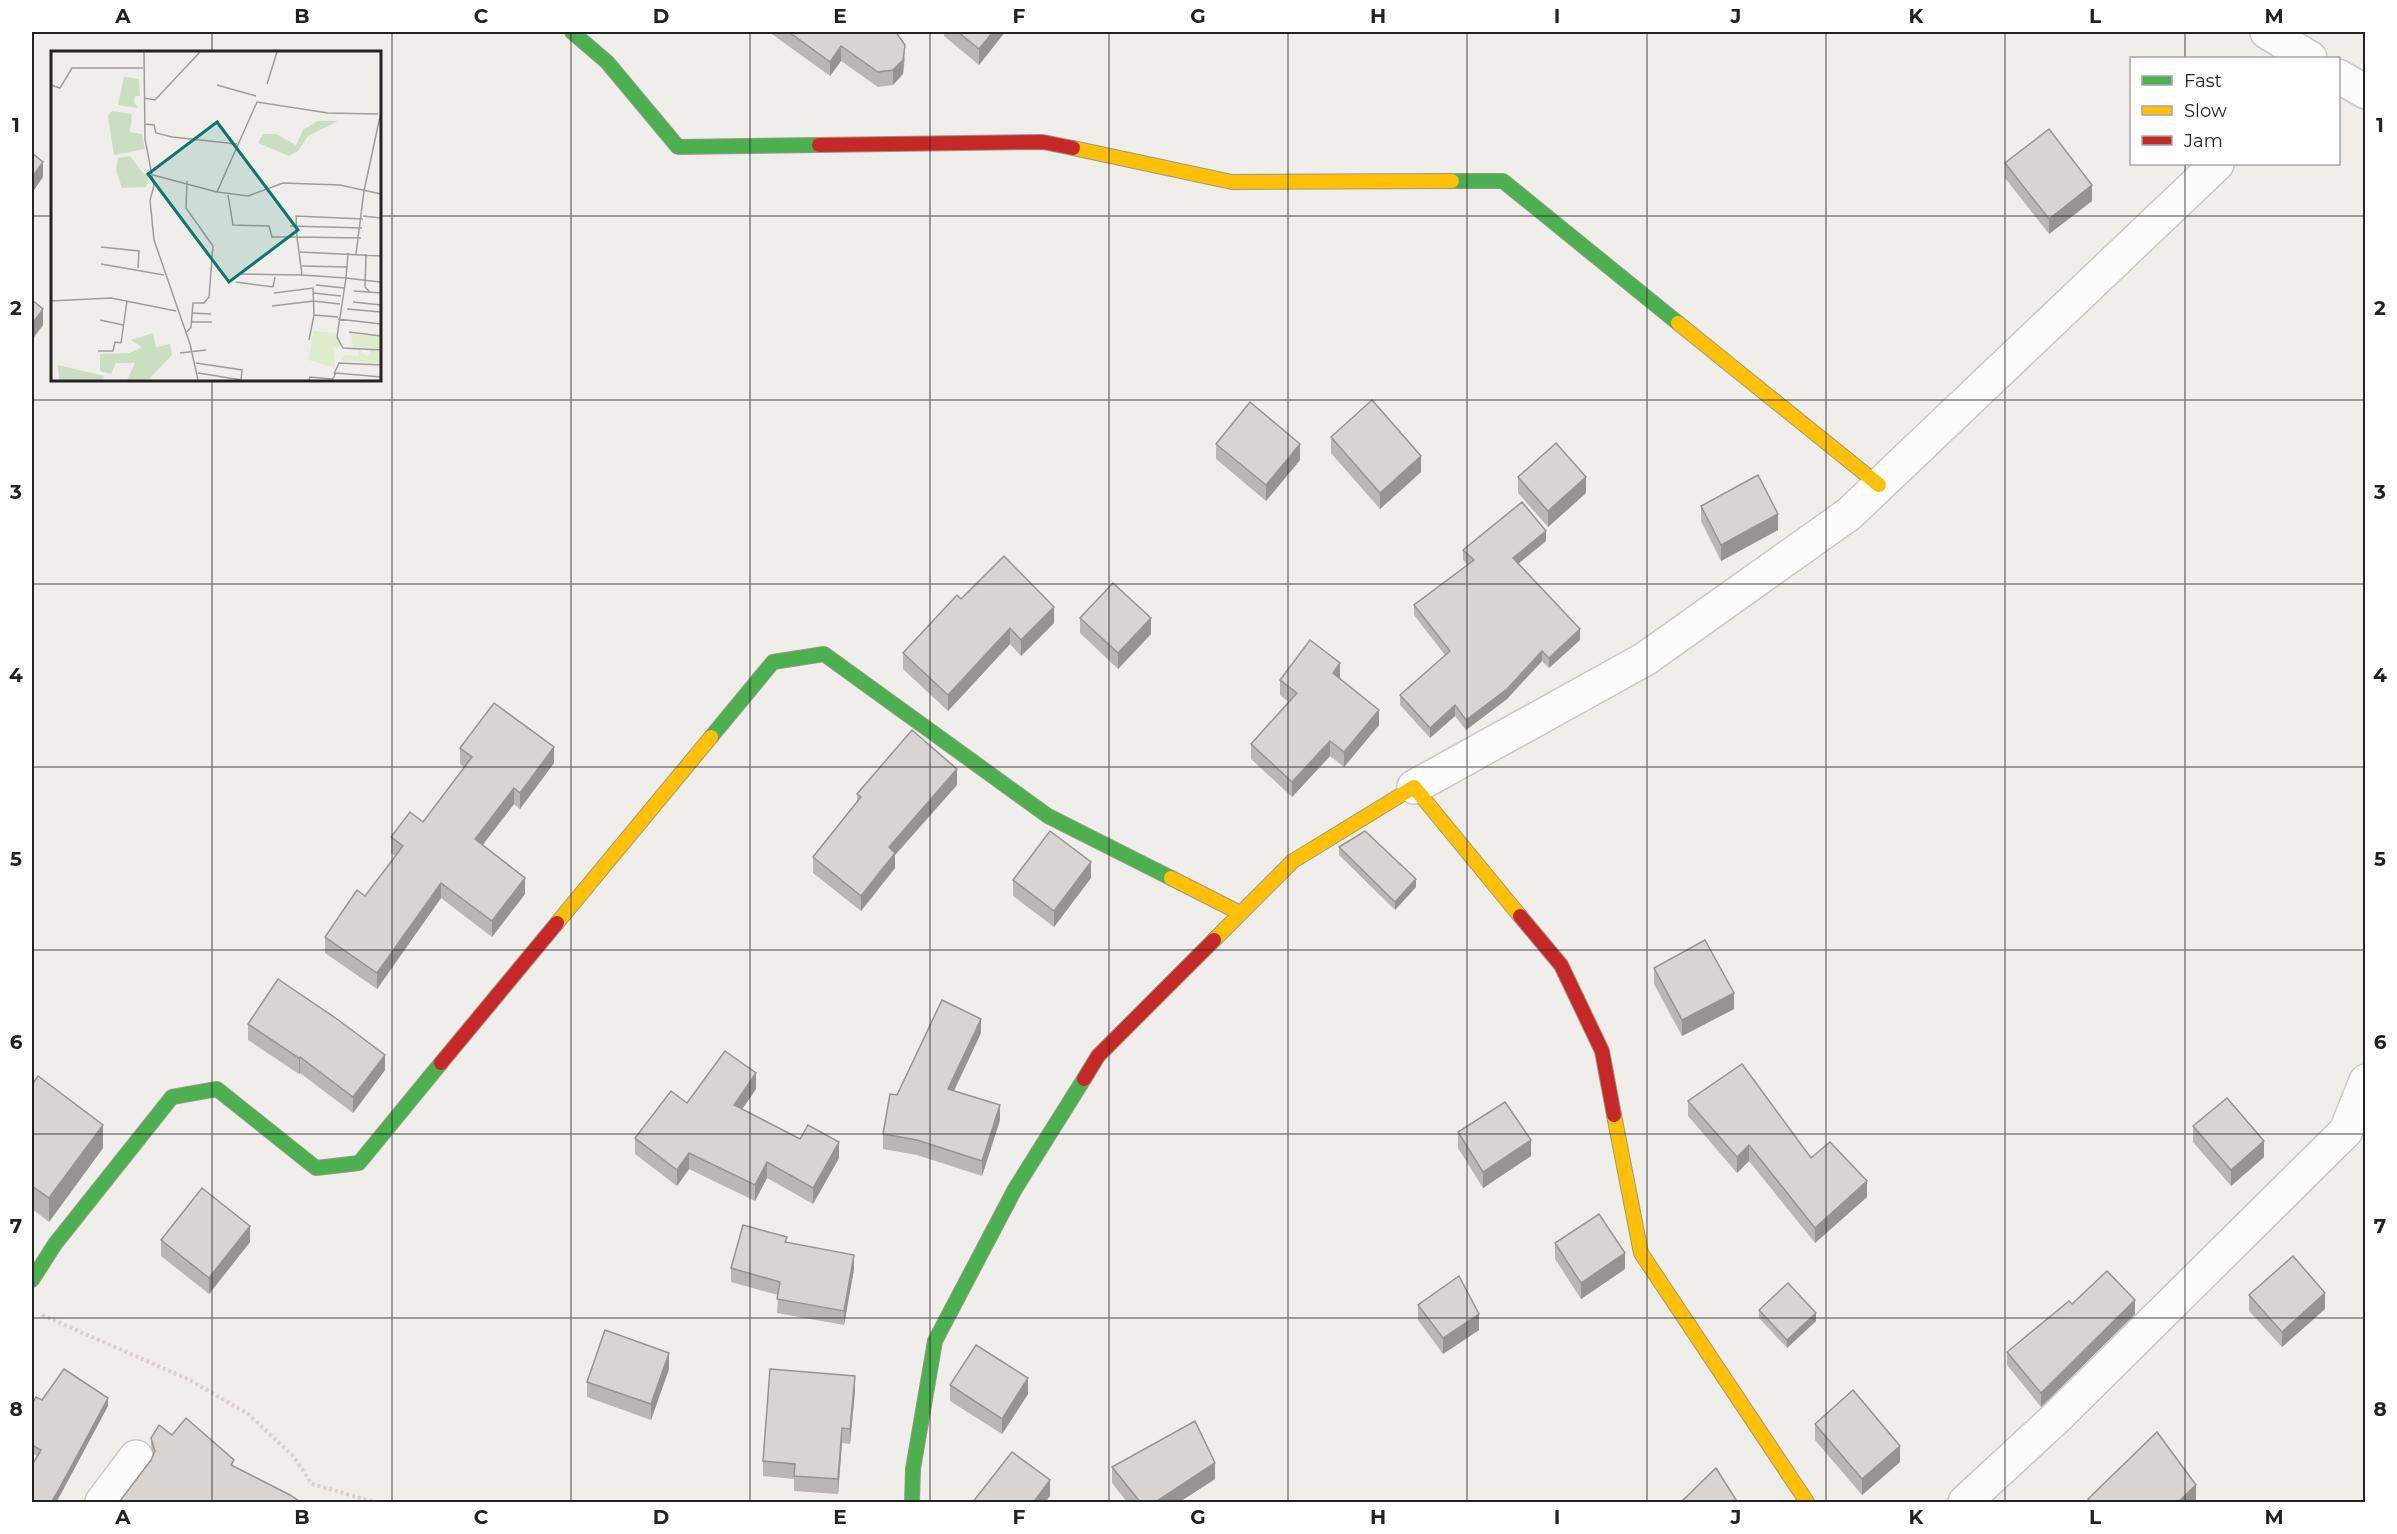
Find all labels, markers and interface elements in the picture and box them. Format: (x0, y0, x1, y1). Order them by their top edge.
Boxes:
text: A (114, 4, 131, 28)
text: B (294, 4, 310, 28)
text: C (474, 4, 489, 28)
text: D (653, 4, 669, 28)
text: E (833, 4, 847, 28)
text: F (1013, 4, 1026, 28)
text: G (1190, 4, 1206, 28)
text: H (1370, 4, 1386, 28)
text: I (1554, 4, 1560, 28)
text: J (1730, 4, 1741, 28)
text: K (1909, 4, 1925, 28)
text: L (2089, 4, 2101, 28)
text: M (2264, 4, 2284, 28)
inset map (51, 51, 381, 381)
legend (2130, 57, 2340, 165)
text: Fast (2184, 70, 2222, 92)
text: Slow (2184, 100, 2227, 122)
text: 1 (12, 113, 20, 137)
text: 1 (2376, 113, 2384, 137)
text: Jam (2183, 130, 2223, 152)
text: 2 (10, 296, 22, 320)
text: 2 (2374, 296, 2386, 320)
text: 3 (9, 480, 22, 504)
text: 3 (2373, 480, 2386, 504)
text: 4 (9, 663, 23, 687)
text: 4 (2373, 663, 2387, 687)
text: 5 (10, 847, 22, 871)
text: 5 (2374, 847, 2386, 871)
text: 6 (10, 1030, 23, 1054)
text: 6 (2374, 1030, 2387, 1054)
text: 7 (10, 1214, 22, 1238)
text: 7 (2374, 1214, 2386, 1238)
text: 8 (9, 1397, 23, 1421)
text: 8 (2373, 1397, 2387, 1421)
text: A (114, 1505, 131, 1529)
text: B (294, 1505, 310, 1529)
text: C (474, 1505, 489, 1529)
text: D (653, 1505, 669, 1529)
text: E (833, 1505, 847, 1529)
text: F (1013, 1505, 1026, 1529)
text: G (1190, 1505, 1206, 1529)
text: H (1370, 1505, 1386, 1529)
text: I (1554, 1505, 1560, 1529)
text: J (1730, 1505, 1741, 1529)
text: K (1909, 1505, 1925, 1529)
text: L (2089, 1505, 2101, 1529)
text: M (2264, 1505, 2284, 1529)

